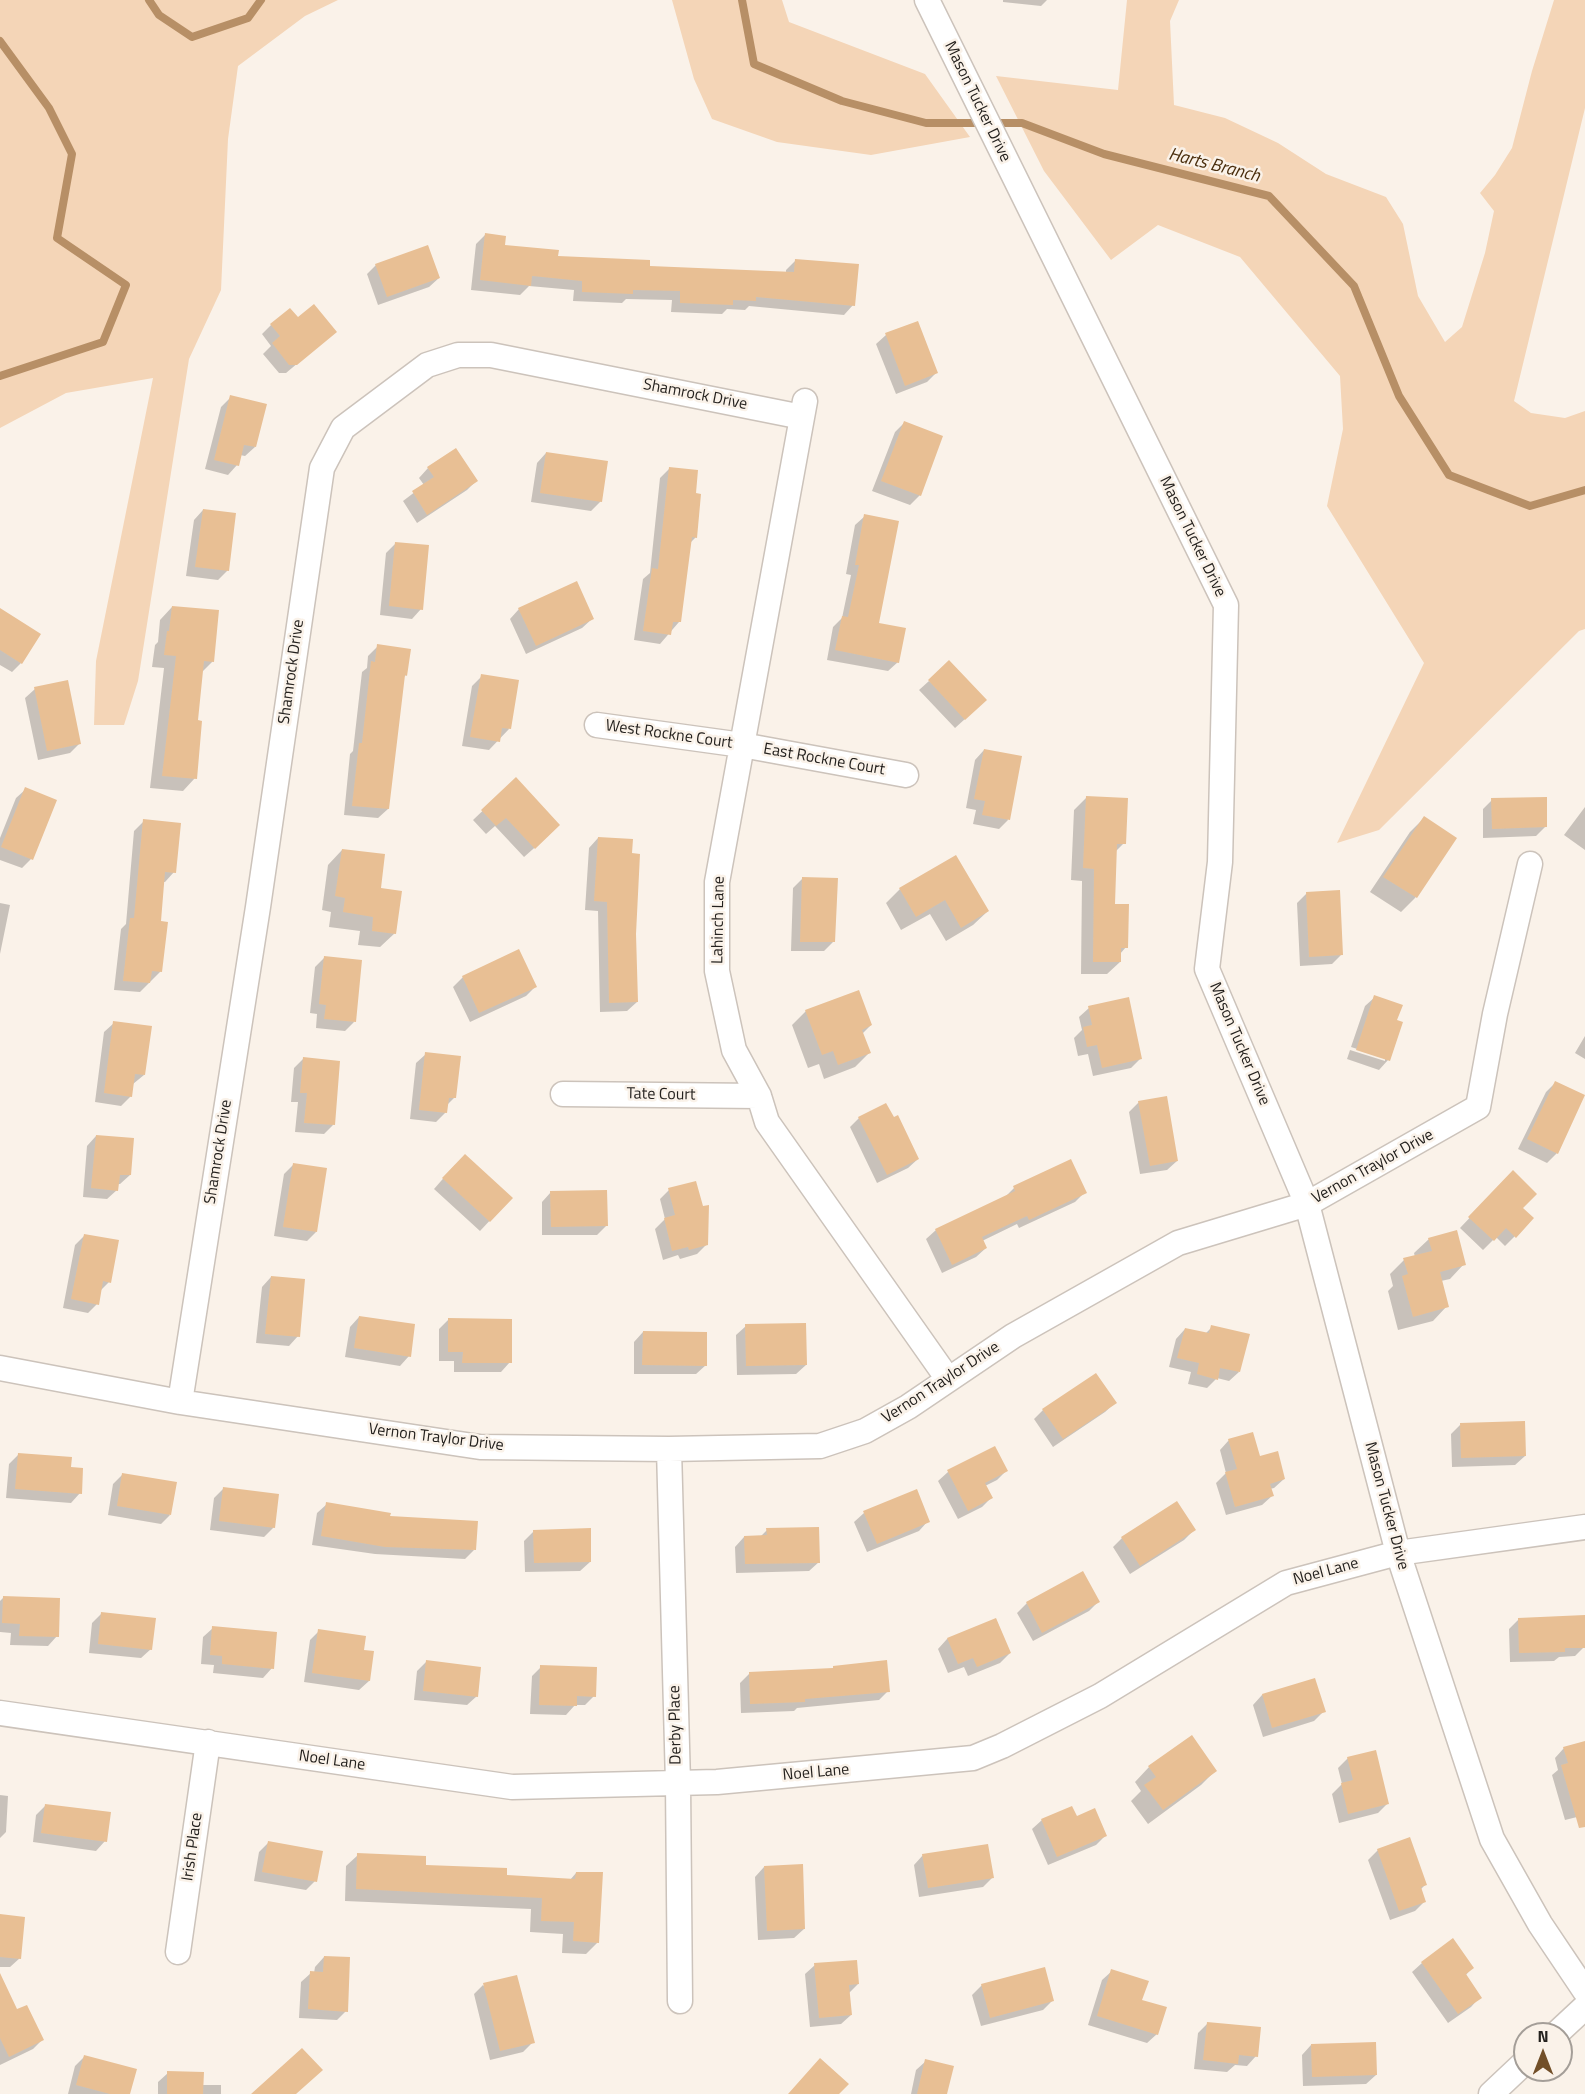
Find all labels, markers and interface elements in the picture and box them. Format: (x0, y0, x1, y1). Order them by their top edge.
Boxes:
street label: Mason Tucker Drive (940, 39, 1014, 165)
water label: Harts Branch (1166, 144, 1262, 188)
street label: Shamrock Drive (641, 375, 749, 415)
street label: Mason Tucker Drive (1155, 474, 1229, 600)
street label: Shamrock Drive (275, 618, 309, 726)
street label: West Rockne Court (604, 717, 734, 753)
street label: East Rockne Court (762, 740, 886, 780)
street label: Lahinch Lane (709, 876, 729, 964)
street label: Mason Tucker Drive (1204, 980, 1274, 1108)
street label: Tate Court (626, 1085, 696, 1105)
street label: Shamrock Drive (201, 1098, 237, 1206)
street label: Vernon Traylor Drive (1309, 1126, 1437, 1208)
street label: Vernon Traylor Drive (879, 1338, 1003, 1428)
street label: Vernon Traylor Drive (367, 1420, 505, 1456)
street label: Mason Tucker Drive (1360, 1440, 1412, 1572)
street label: Noel Lane (1291, 1554, 1361, 1590)
street label: Derby Place (666, 1685, 686, 1765)
street label: Noel Lane (298, 1747, 366, 1775)
street label: Noel Lane (782, 1761, 850, 1785)
street label: Irish Place (179, 1812, 207, 1882)
north arrow (1513, 2022, 1573, 2082)
text: N (1537, 2024, 1549, 2048)

